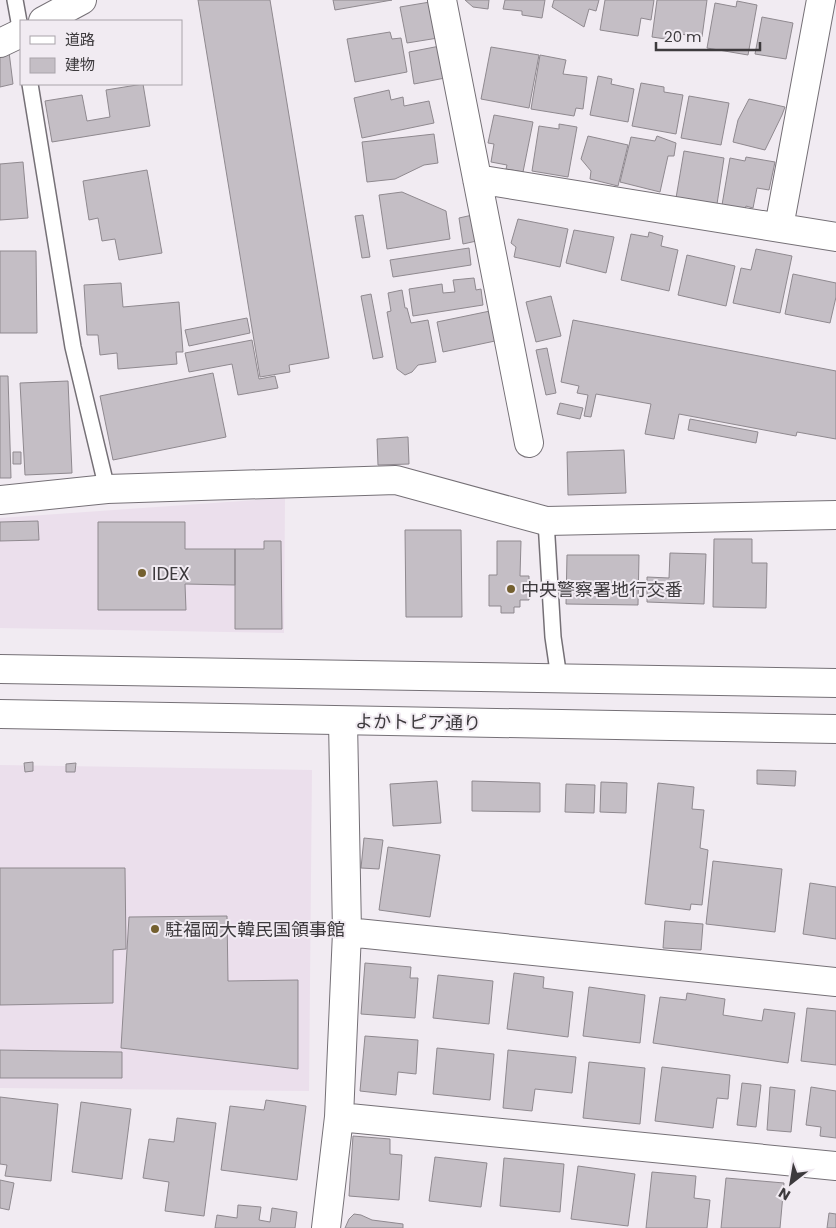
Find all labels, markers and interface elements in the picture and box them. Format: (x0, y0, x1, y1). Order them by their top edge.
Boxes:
legend (20, 20, 182, 85)
scale bar (656, 20, 760, 52)
text: 20 m (664, 26, 702, 47)
text: 道路 (65, 29, 95, 50)
text: 建物 (65, 54, 95, 75)
place label: IDEX (152, 561, 190, 586)
marker: IDEX (136, 567, 148, 579)
place label: 中央警察署地行交番 (521, 577, 683, 602)
marker: 中央警察署地行交番 (505, 583, 517, 595)
street label: よかトピア通り (355, 708, 481, 736)
place label: 駐福岡大韓民国領事館 (165, 917, 345, 942)
marker: 駐福岡大韓民国領事館 (149, 923, 161, 935)
north arrow (766, 1158, 816, 1208)
text: N (775, 1183, 794, 1205)

